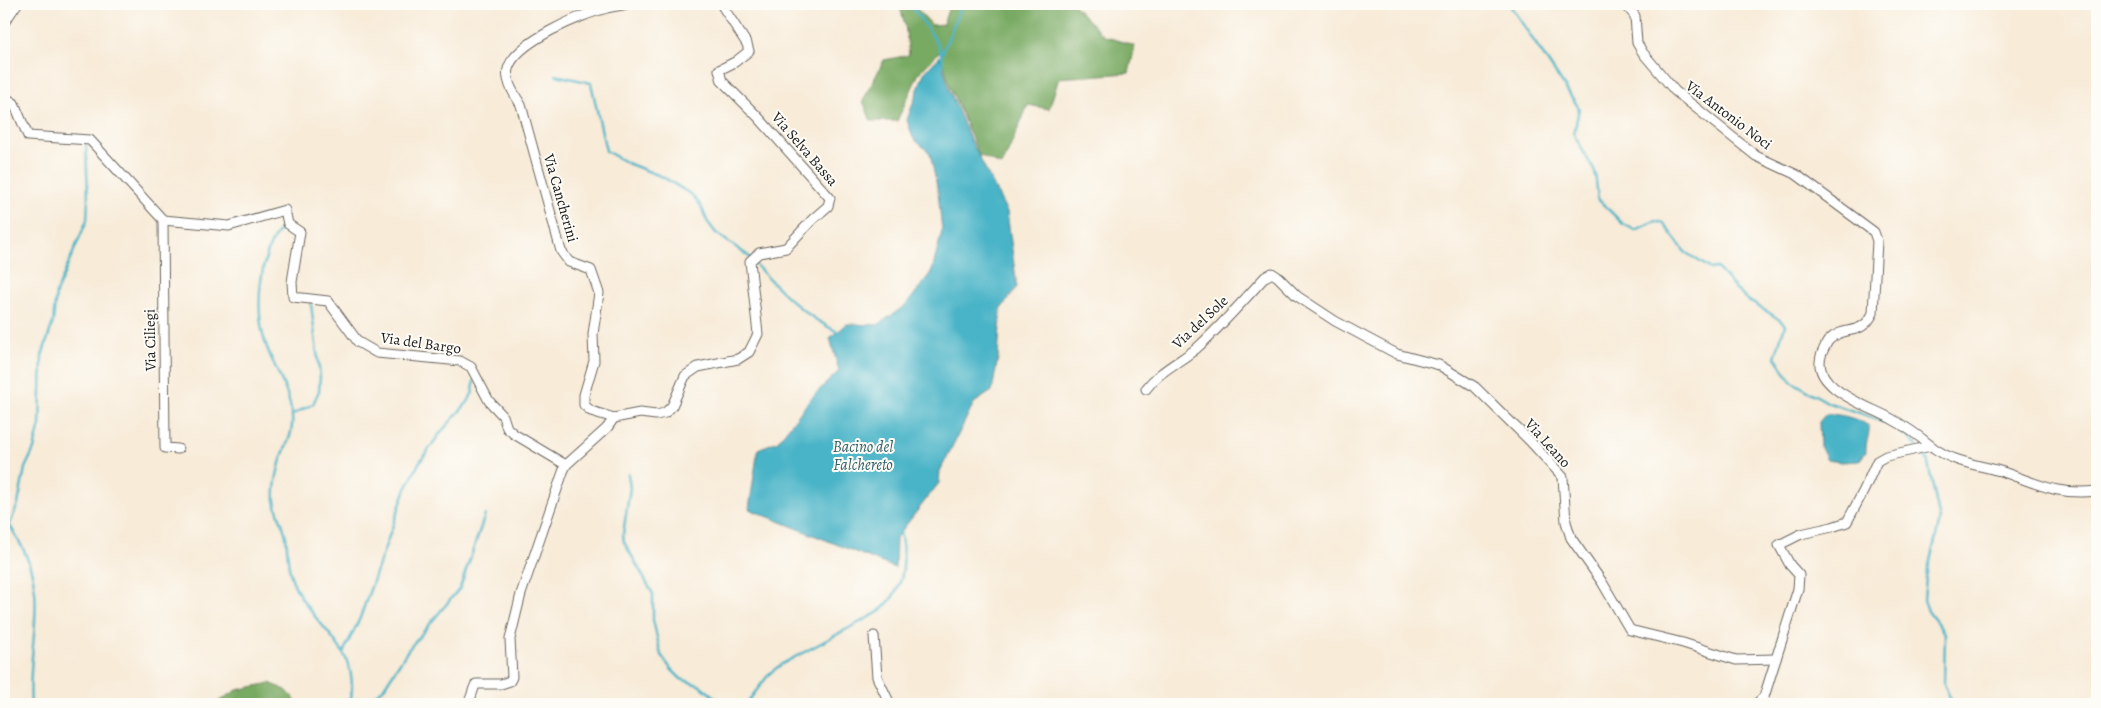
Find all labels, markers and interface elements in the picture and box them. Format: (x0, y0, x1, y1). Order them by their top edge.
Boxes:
street label: Via Antonio Noci (1681, 75, 1776, 154)
street label: Via Selva Bassa (767, 107, 843, 190)
street label: Via Cancherini (539, 151, 583, 244)
street label: Via del Sole (1167, 291, 1232, 354)
street label: Via Ciliegi (139, 309, 161, 372)
street label: Via del Bargo (379, 327, 462, 359)
street label: Via Leano (1520, 413, 1575, 472)
water label: Bacino del Falchereto (833, 436, 893, 476)

